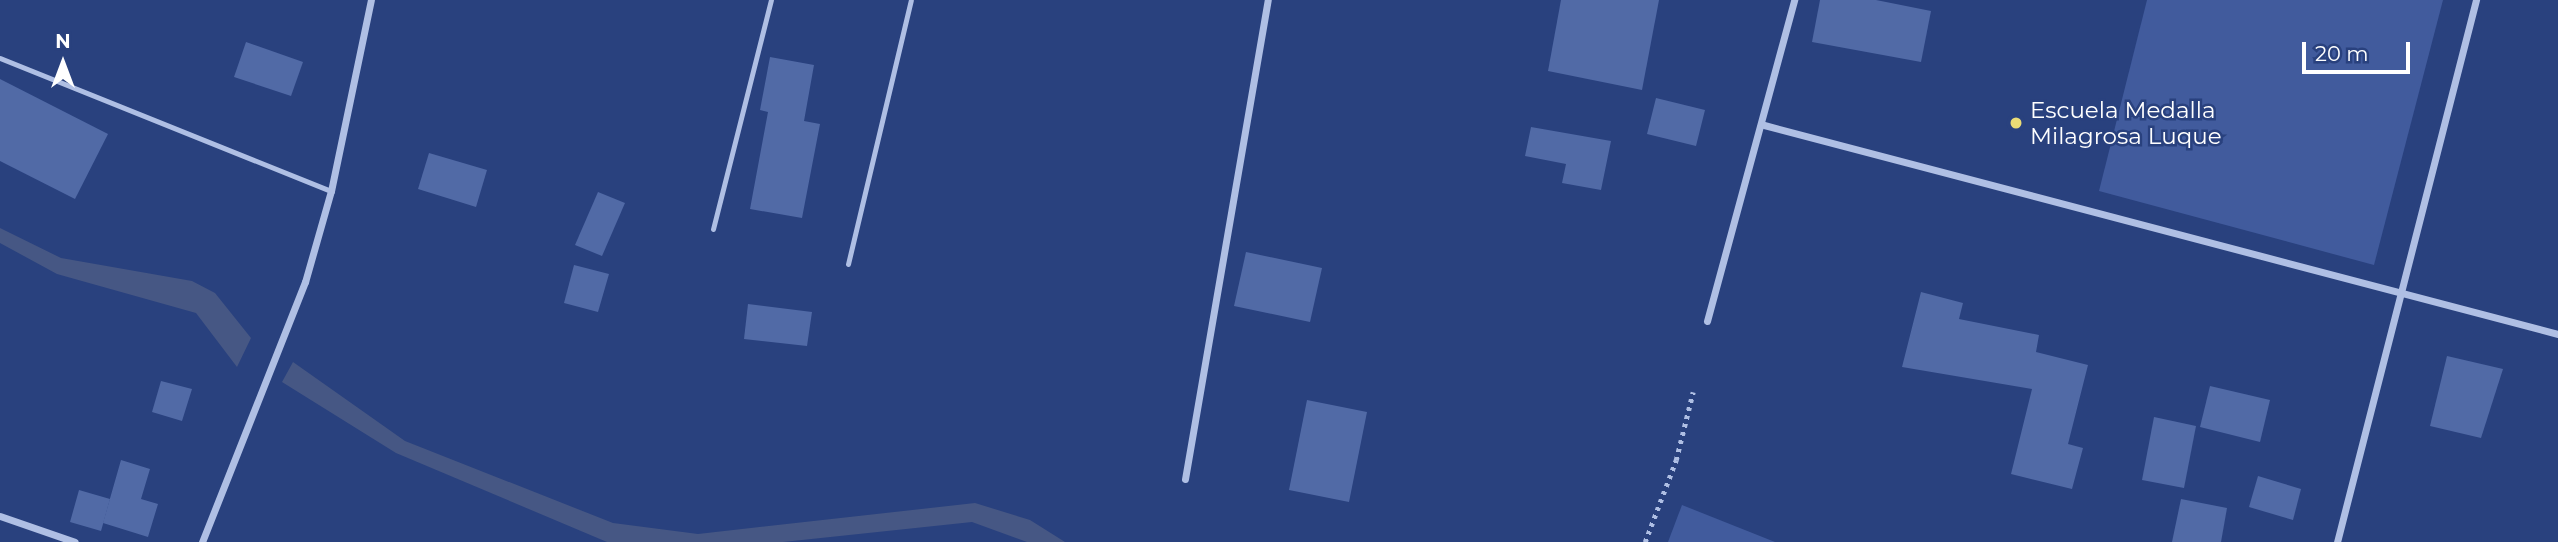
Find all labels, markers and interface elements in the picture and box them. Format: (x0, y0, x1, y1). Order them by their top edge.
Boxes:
north arrow (28, 28, 98, 98)
scale bar (2306, 28, 2414, 72)
text: N (55, 30, 71, 53)
text: 20 m (2315, 41, 2369, 66)
place label: Escuela Medalla Milagrosa Luque (2030, 96, 2222, 150)
marker: Escuela Medalla Milagrosa Luque (2008, 115, 2024, 131)

